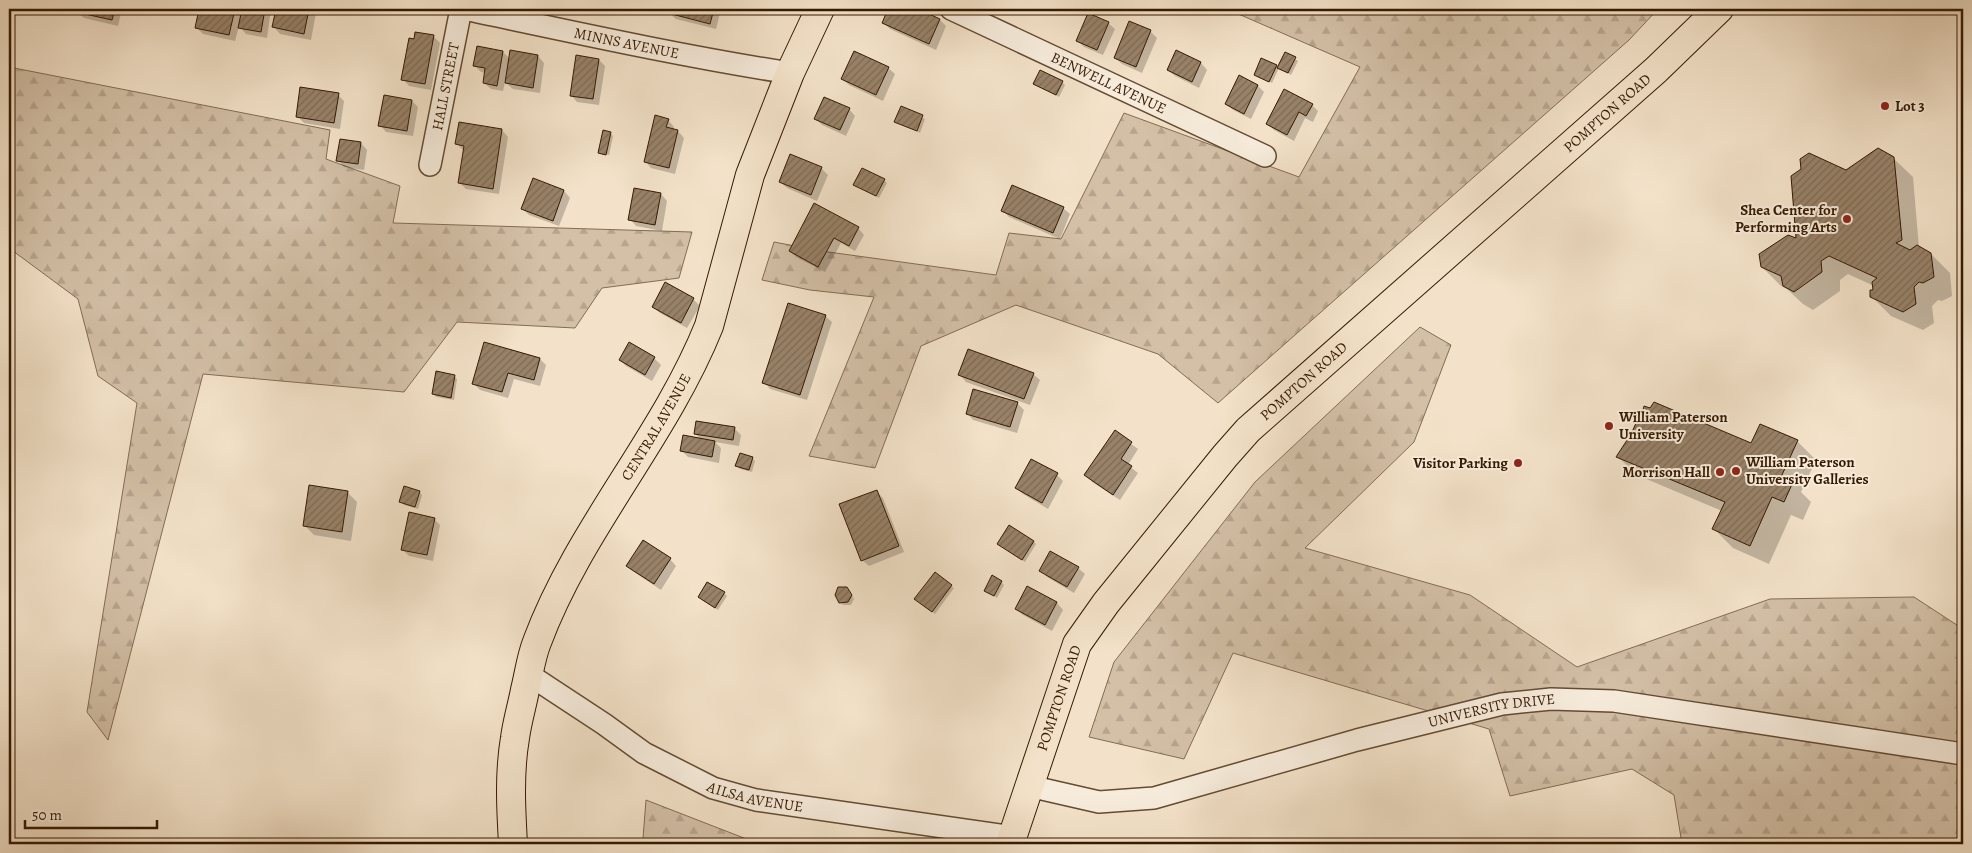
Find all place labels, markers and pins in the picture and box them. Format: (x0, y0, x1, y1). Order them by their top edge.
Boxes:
place label: Lot 3 (1895, 96, 1925, 116)
marker: Lot 3 (1879, 100, 1891, 112)
place label: Shea Center for Performing Arts (1735, 200, 1837, 237)
marker: Shea Center for Performing Arts (1841, 213, 1853, 225)
place label: William Paterson University (1618, 407, 1728, 444)
marker: William Paterson University (1603, 420, 1615, 432)
place label: William Paterson University Galleries (1745, 452, 1869, 489)
place label: Visitor Parking (1412, 453, 1508, 473)
marker: Visitor Parking (1512, 457, 1524, 469)
place label: Morrison Hall (1622, 462, 1710, 482)
marker: William Paterson University Galleries (1730, 465, 1742, 477)
marker: Morrison Hall (1714, 466, 1726, 478)

